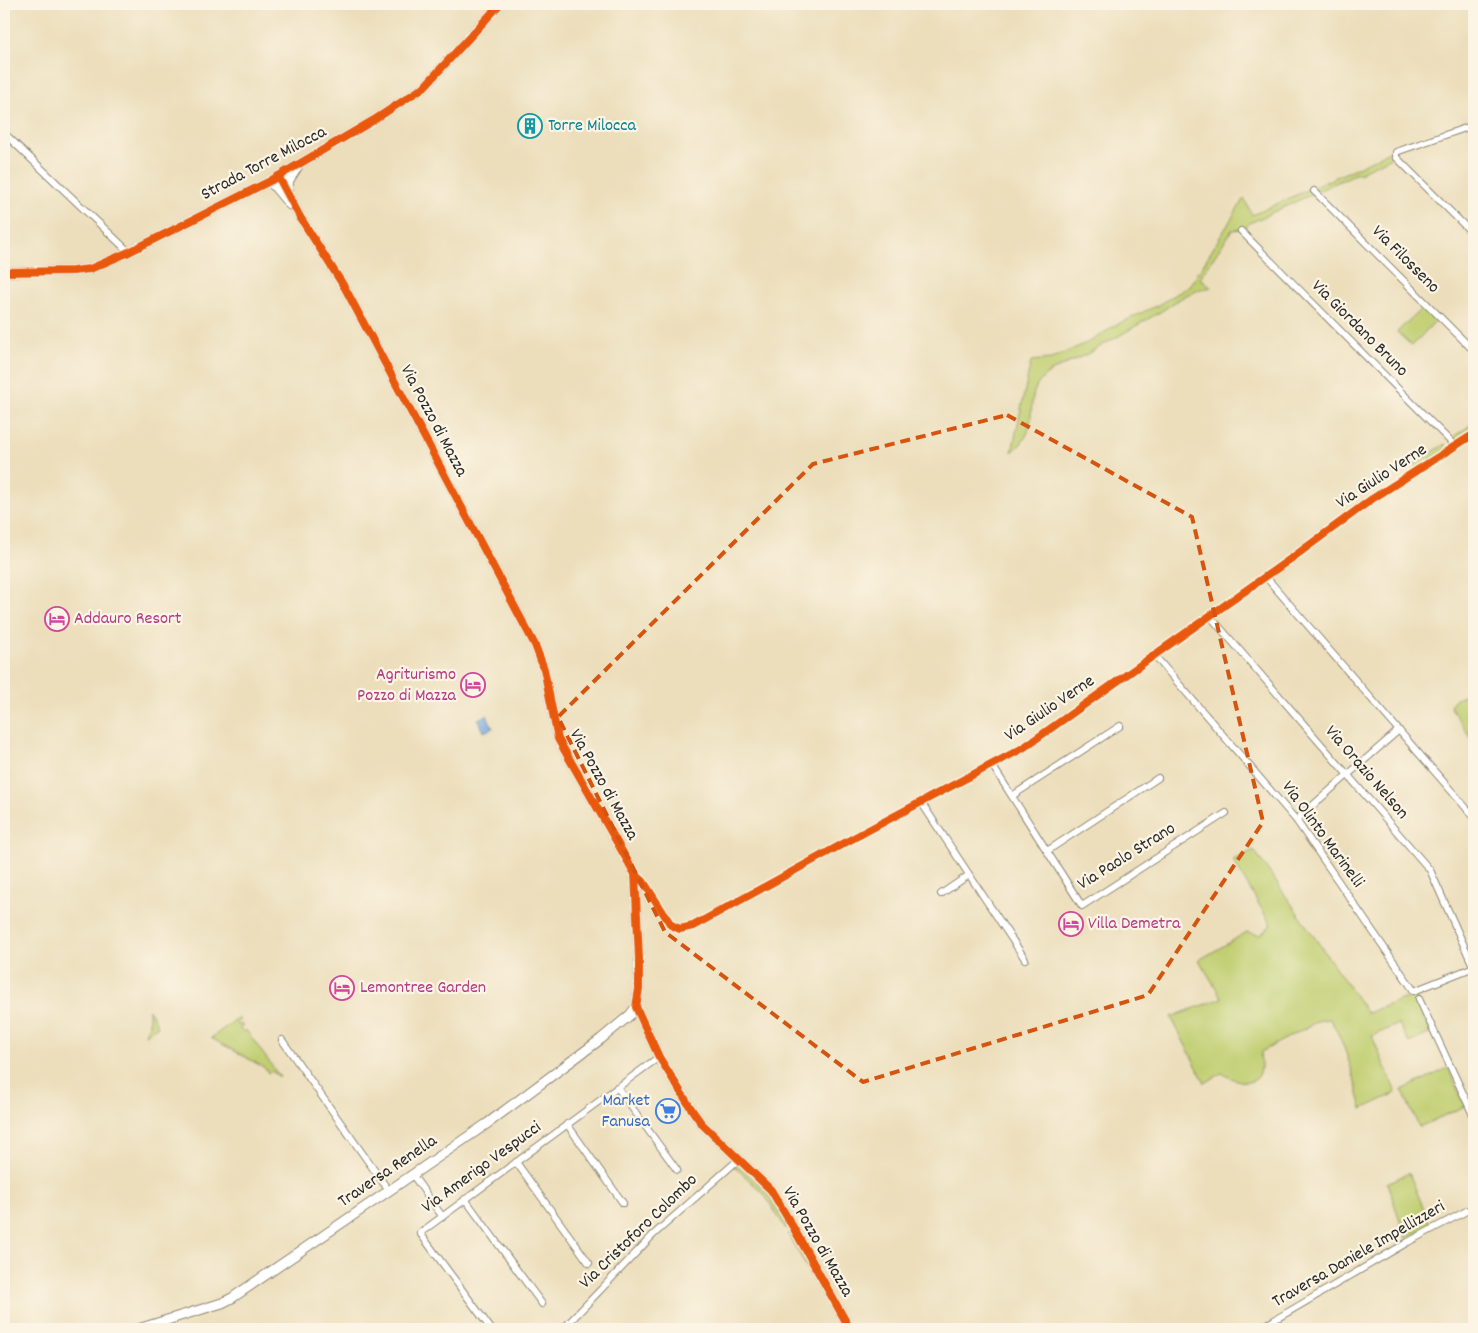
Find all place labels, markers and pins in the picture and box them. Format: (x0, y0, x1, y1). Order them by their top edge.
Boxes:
building icon: Torre Milocca (517, 113, 543, 139)
place label: Torre Milocca (548, 114, 637, 139)
hotel icon: Addauro Resort (44, 606, 70, 632)
place label: Addauro Resort (74, 607, 182, 632)
place label: Agriturismo Pozzo di Mazza (357, 663, 457, 709)
hotel icon: Agriturismo Pozzo di Mazza (460, 672, 486, 698)
hotel icon: Villa Demetra (1058, 911, 1084, 937)
place label: Villa Demetra (1088, 912, 1181, 937)
hotel icon: Lemontree Garden (329, 975, 355, 1001)
place label: Lemontree Garden (360, 976, 486, 1001)
place label: Market Fanusa (601, 1089, 651, 1135)
supermarket icon: Market Fanusa (655, 1098, 681, 1124)

